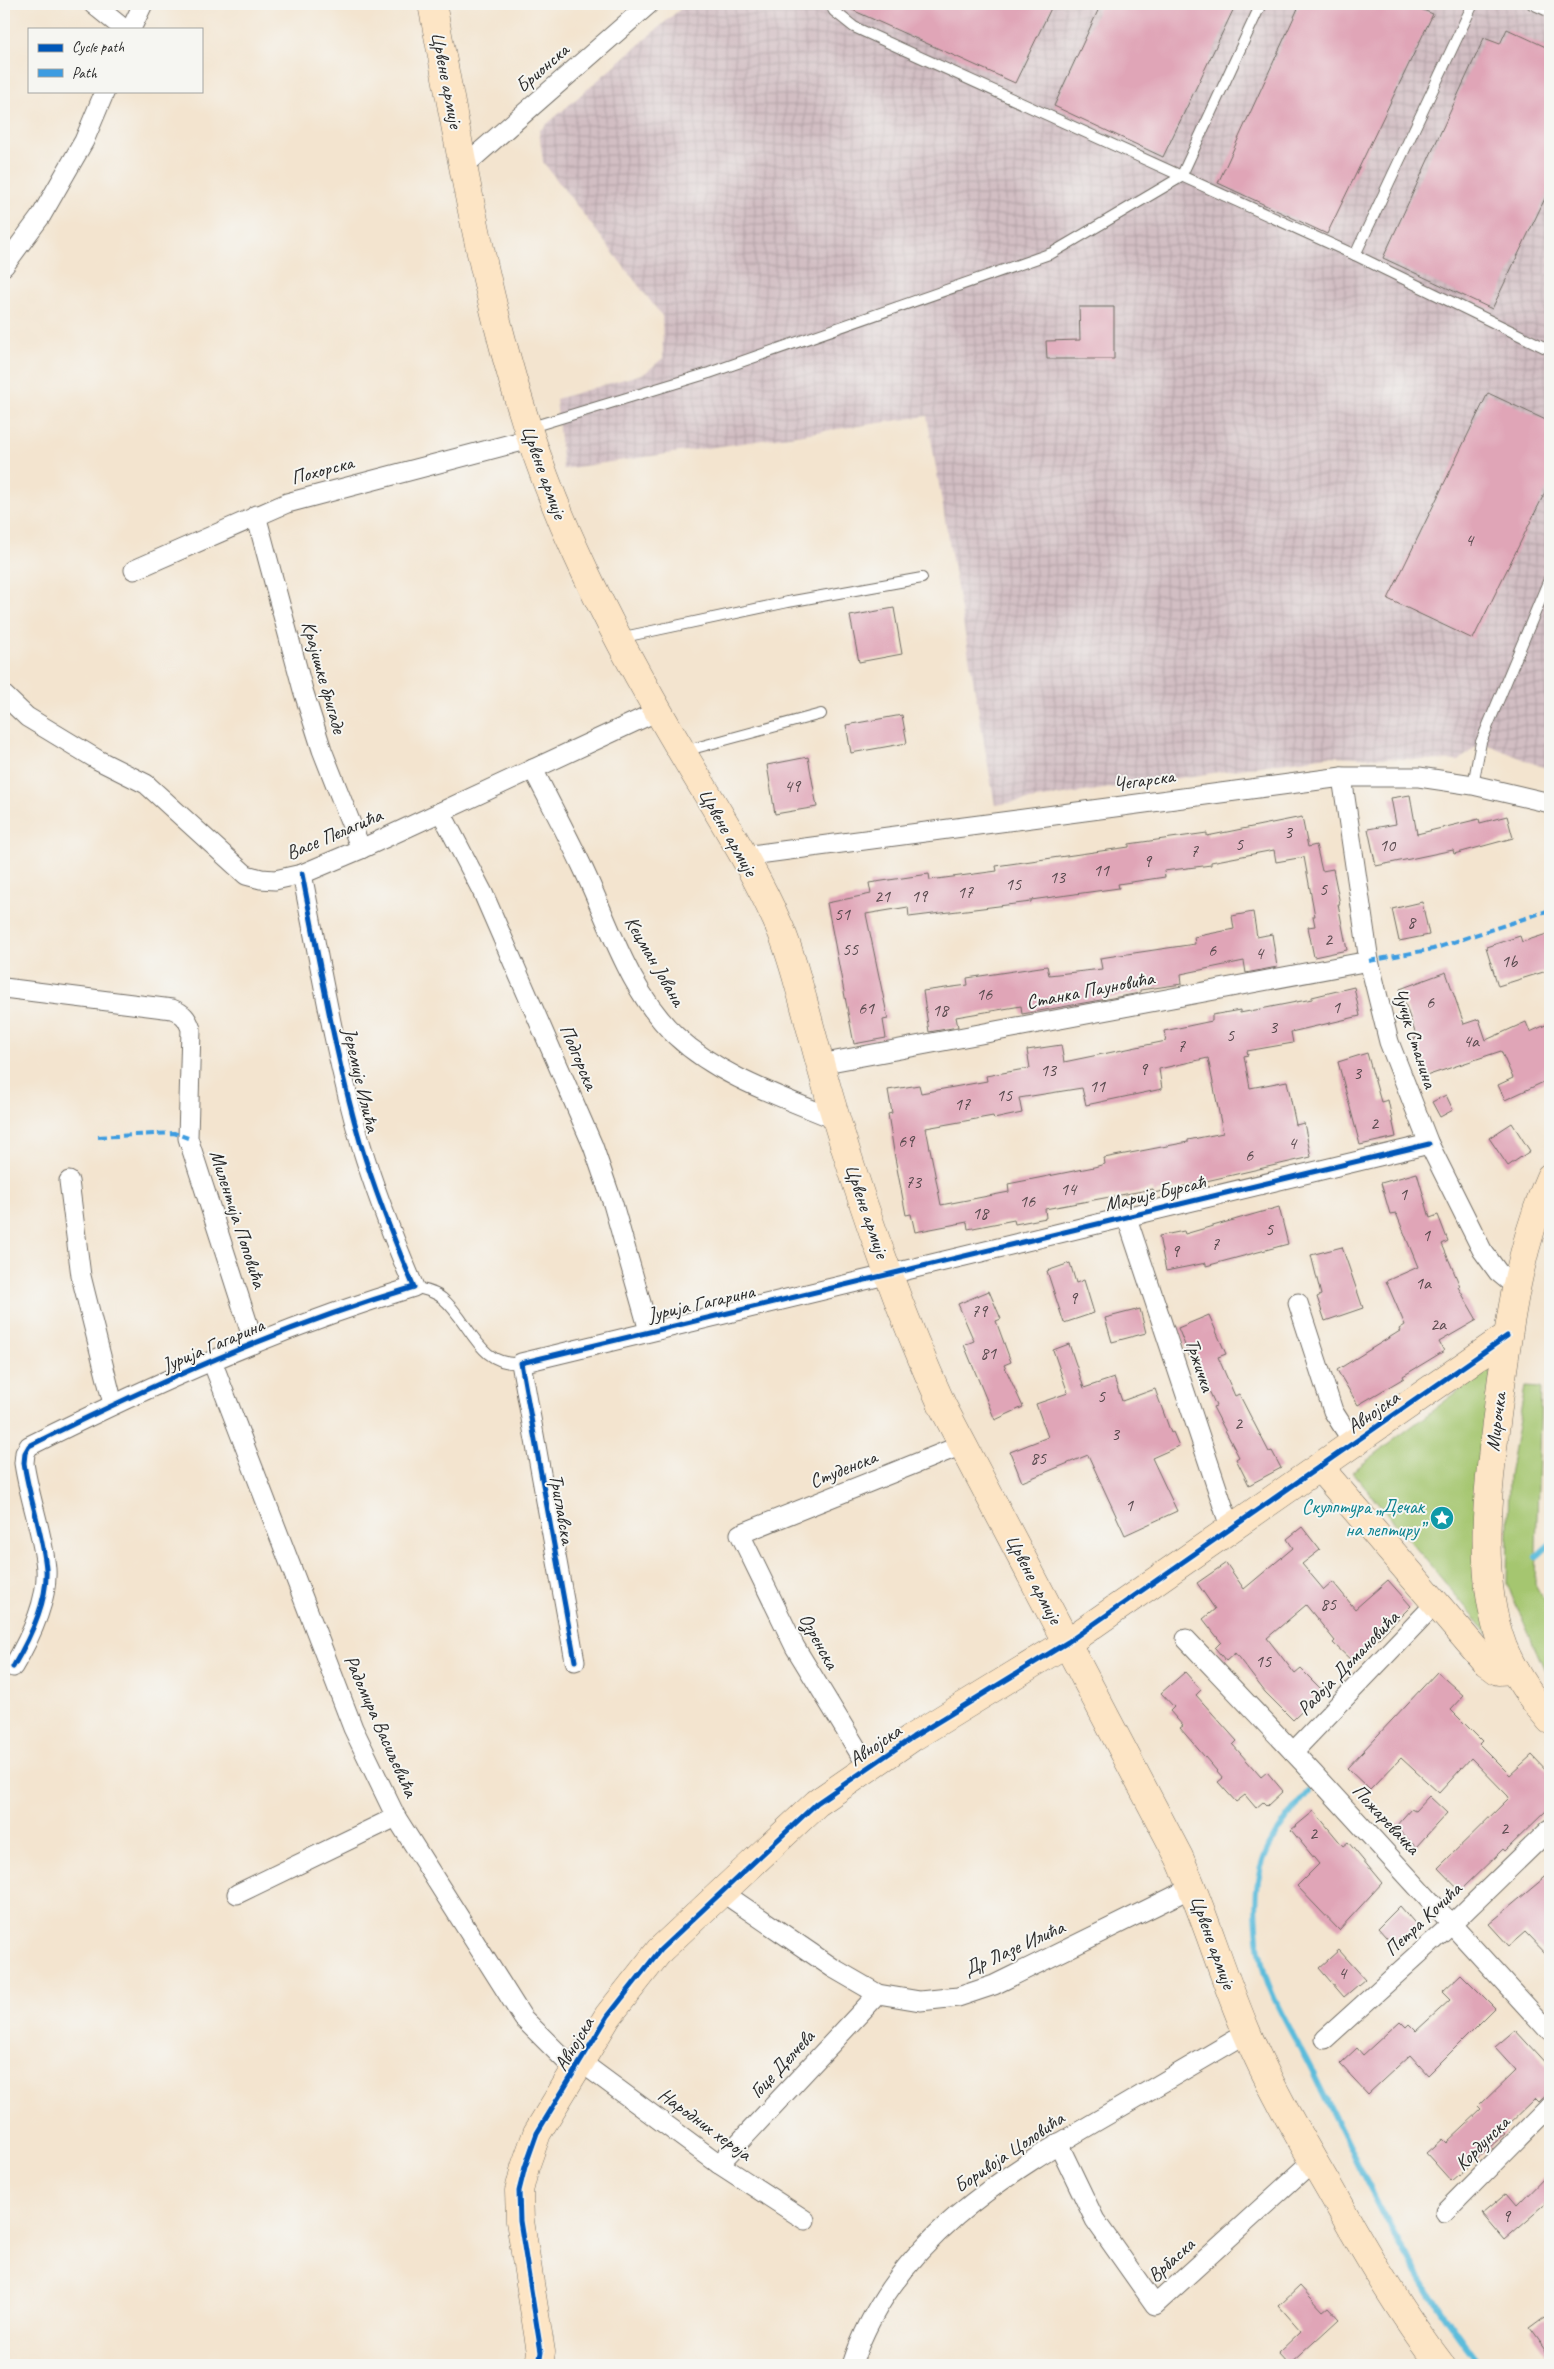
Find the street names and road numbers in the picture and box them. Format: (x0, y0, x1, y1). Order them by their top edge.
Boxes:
street label: Црвене армије (425, 30, 469, 132)
street label: Брионска (510, 37, 575, 98)
street label: Црвене армије (516, 422, 573, 524)
street label: Похорска (288, 449, 358, 490)
street label: Крајишке бригаде (296, 618, 352, 738)
street label: Чегарска (1112, 763, 1178, 797)
street label: Црвене армије (693, 783, 764, 882)
street label: Васе Пелагића (282, 802, 387, 865)
street label: Кецман Јована (619, 911, 692, 1012)
street label: Станка Пауновића (1024, 965, 1157, 1015)
street label: Чучук Станина (1387, 985, 1444, 1093)
street label: Подгорска (554, 1021, 605, 1095)
street label: Јеремије Илића (337, 1024, 385, 1136)
street label: Милентија Поповића (204, 1147, 272, 1292)
street label: Црвене армије (839, 1161, 895, 1263)
street label: Марије Бурсаћ (1102, 1169, 1209, 1217)
street label: Јурија Гагарина (644, 1278, 759, 1328)
street label: Јурија Гагарина (157, 1312, 270, 1378)
street label: Тржичка (1180, 1335, 1221, 1397)
street label: Авнојска (1342, 1384, 1405, 1439)
street label: Мирочка (1480, 1389, 1512, 1453)
street label: Студенска (806, 1444, 882, 1494)
street label: Триглавска (544, 1472, 581, 1548)
street label: Црвене армије (1000, 1530, 1069, 1629)
street label: Радоја Домановића (1292, 1604, 1405, 1721)
street label: Озренска (793, 1609, 845, 1676)
street label: Радомира Васиљевића (338, 1651, 424, 1802)
street label: Авнојска (844, 1718, 907, 1772)
street label: Пожаревачка (1347, 1778, 1427, 1861)
street label: Петра Кочића (1379, 1876, 1468, 1961)
street label: Црвене армије (1185, 1892, 1242, 1994)
street label: Др Лазе Илића (960, 1914, 1069, 1981)
street label: Авнојска (548, 2012, 600, 2075)
street label: Гоце Делчева (744, 2023, 821, 2103)
street label: Народних хероја (654, 2082, 757, 2167)
street label: Боривоја Цоловића (949, 2105, 1070, 2198)
street label: Кордунска (1449, 2109, 1516, 2176)
street label: Врбаска (1142, 2231, 1201, 2288)

